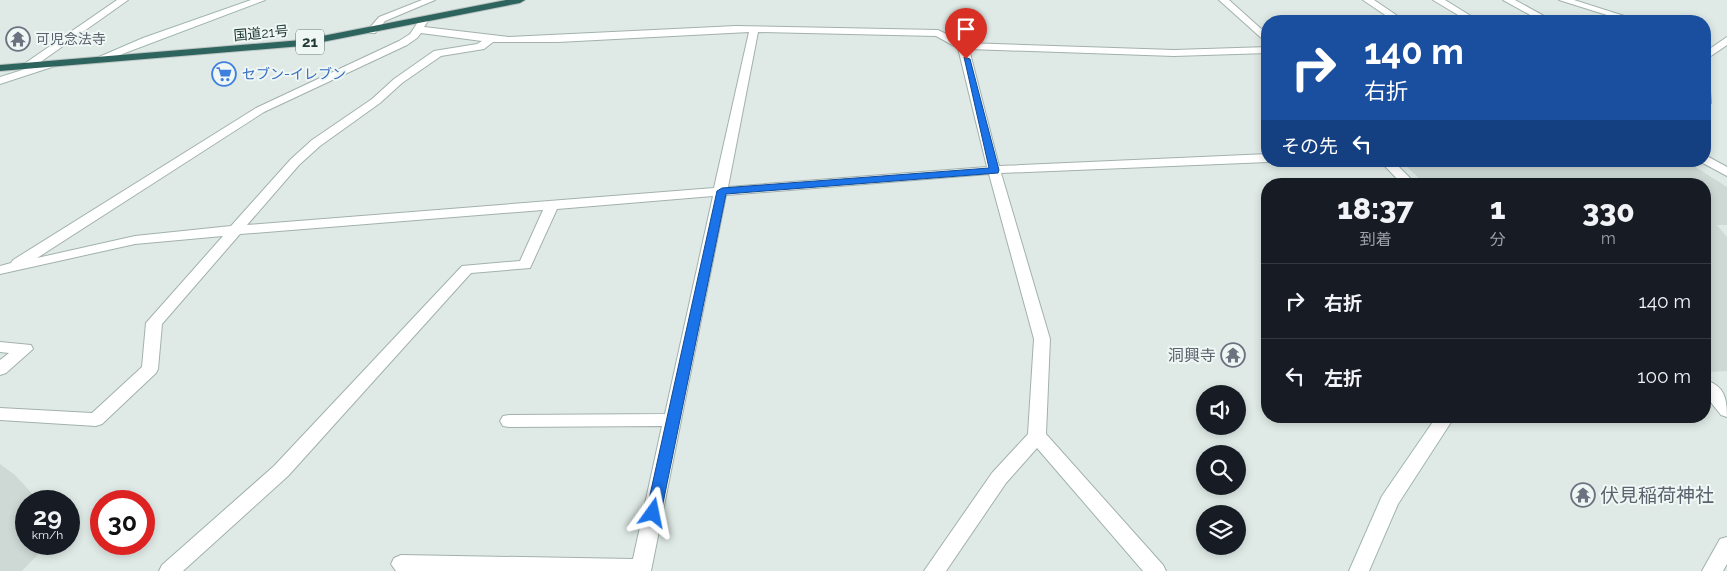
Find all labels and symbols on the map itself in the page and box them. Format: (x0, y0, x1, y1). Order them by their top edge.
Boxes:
pin (945, 8, 987, 59)
street label: 国道21号 (233, 23, 289, 43)
temple icon: 可児念法寺 (5, 26, 31, 52)
road number: 21 (296, 30, 324, 54)
place label: 可児念法寺 (36, 31, 106, 47)
supermarket icon: セブン-イレブン (211, 61, 237, 87)
place label: セブン-イレブン (242, 66, 346, 82)
temple icon: 洞興寺 (1220, 342, 1246, 368)
place label: 洞興寺 (1168, 346, 1216, 365)
temple icon: 伏見稲荷神社 (1570, 482, 1596, 508)
place label: 伏見稲荷神社 (1600, 484, 1714, 506)
position arrow (626, 486, 678, 538)
speed limit sign: 30 (90, 490, 155, 555)

